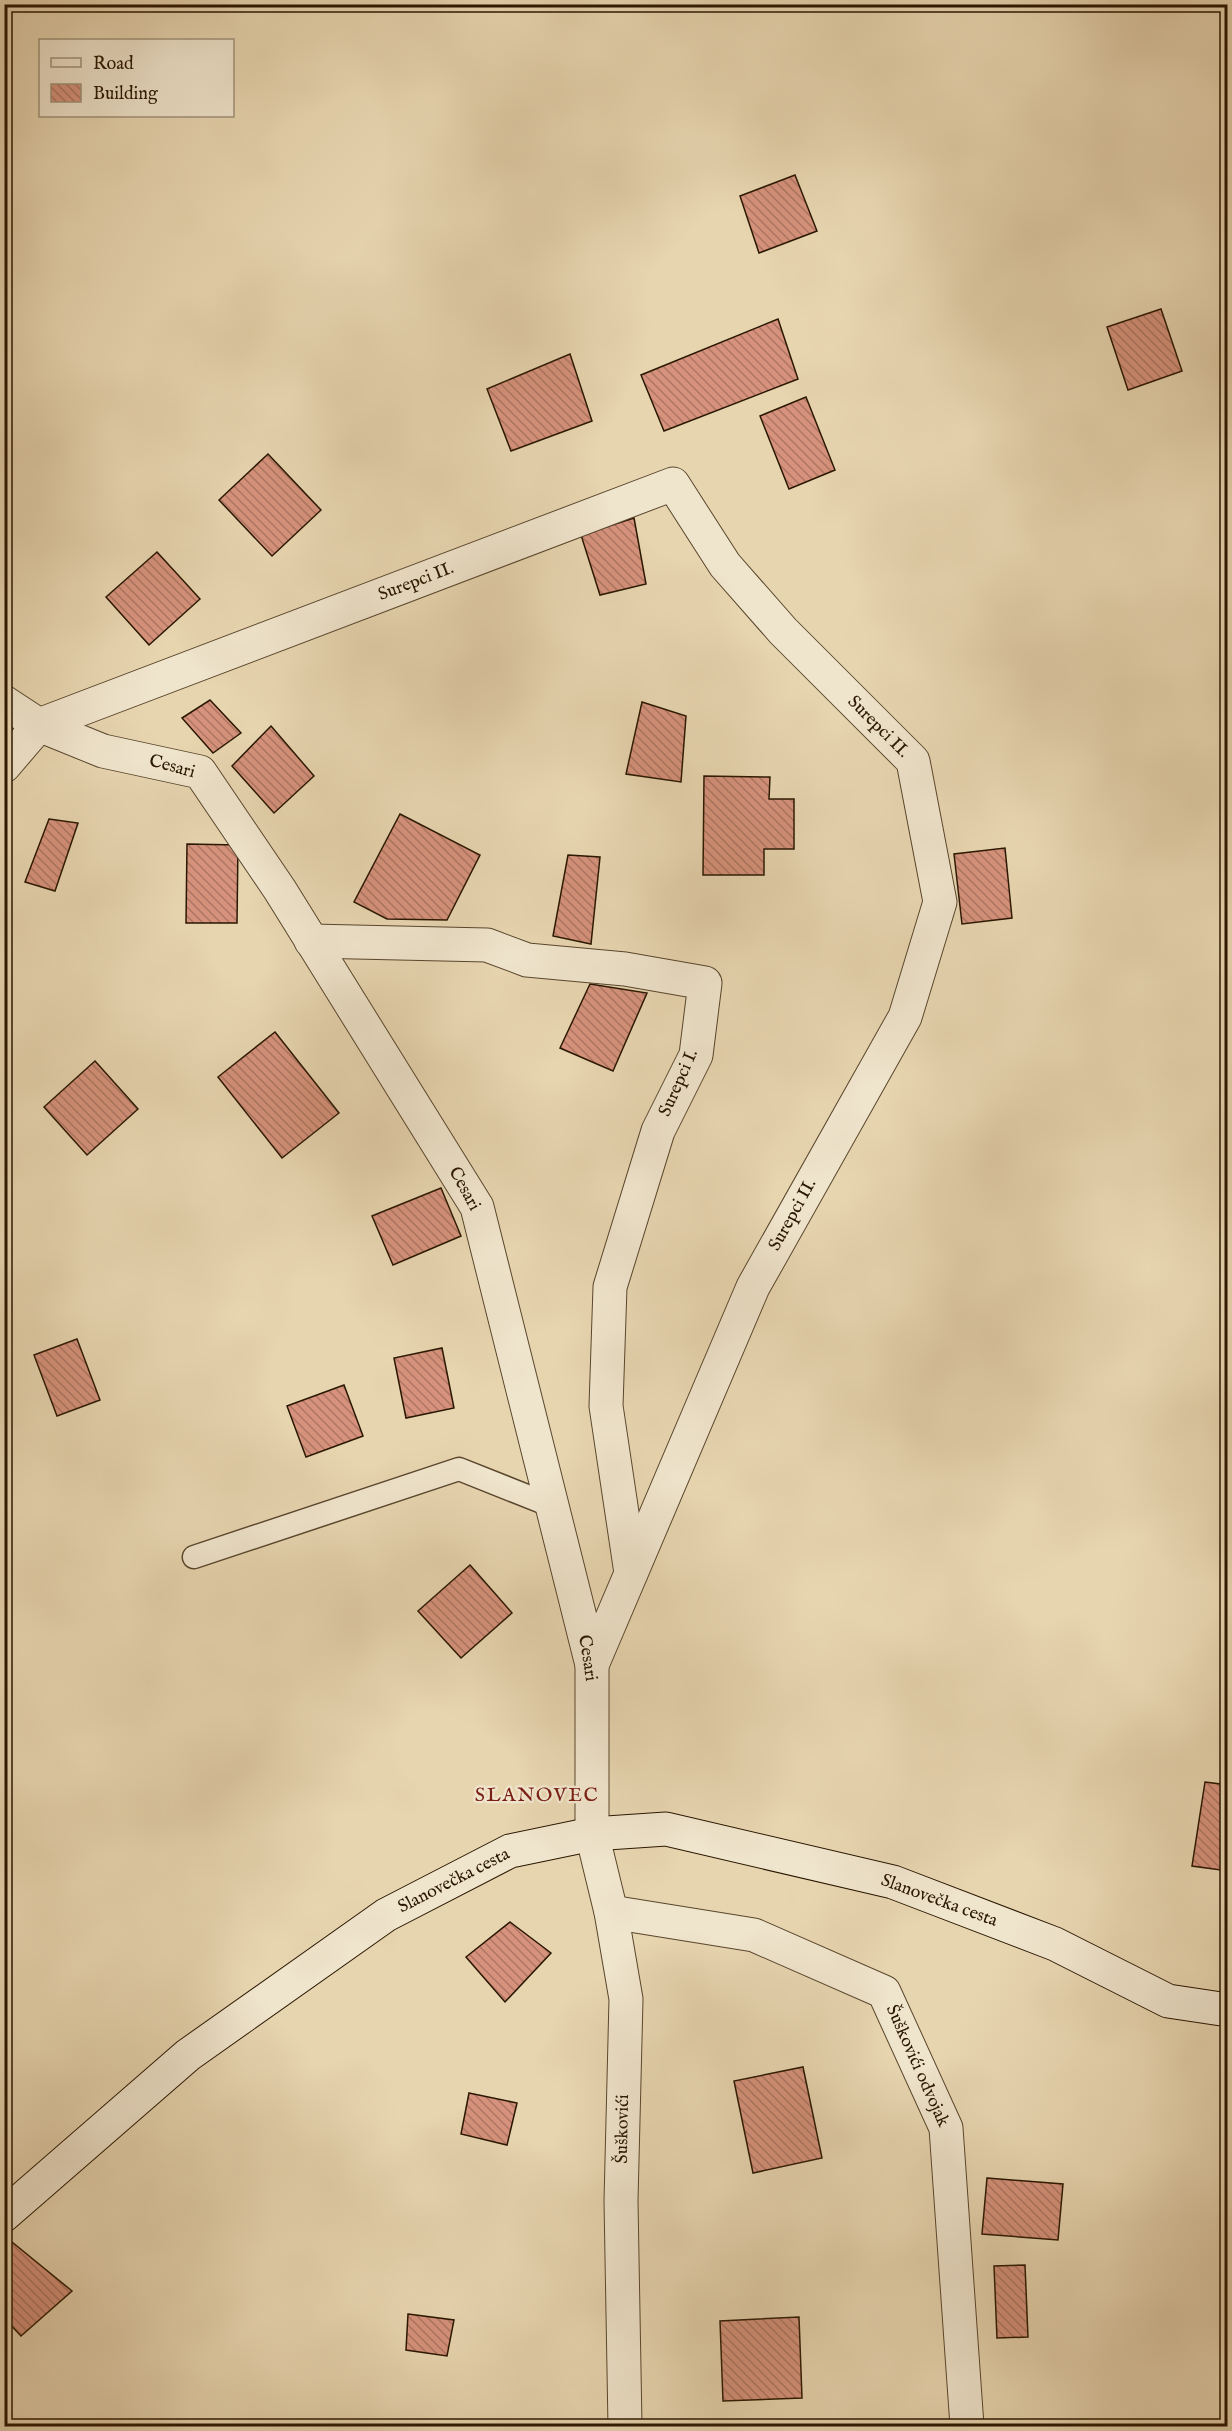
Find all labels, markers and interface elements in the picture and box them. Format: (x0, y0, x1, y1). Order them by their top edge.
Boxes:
legend (39, 39, 234, 117)
text: Road (93, 53, 134, 76)
text: Building (93, 83, 158, 106)
street label: Surepci II. (375, 557, 457, 607)
street label: Surepci II. (842, 691, 914, 763)
street label: Cesari (146, 750, 198, 784)
street label: Surepci I. (654, 1046, 704, 1120)
street label: Cesari (443, 1163, 485, 1215)
street label: Surepci II. (764, 1175, 822, 1255)
street label: Cesari (572, 1633, 602, 1683)
district label: SLANOVEC (475, 1783, 599, 1808)
street label: Slanovečka cesta (394, 1843, 514, 1919)
street label: Slanovečka cesta (877, 1869, 1001, 1933)
street label: Šuškovići odvojak (880, 2000, 956, 2131)
street label: Šuškovići (609, 2094, 635, 2164)

